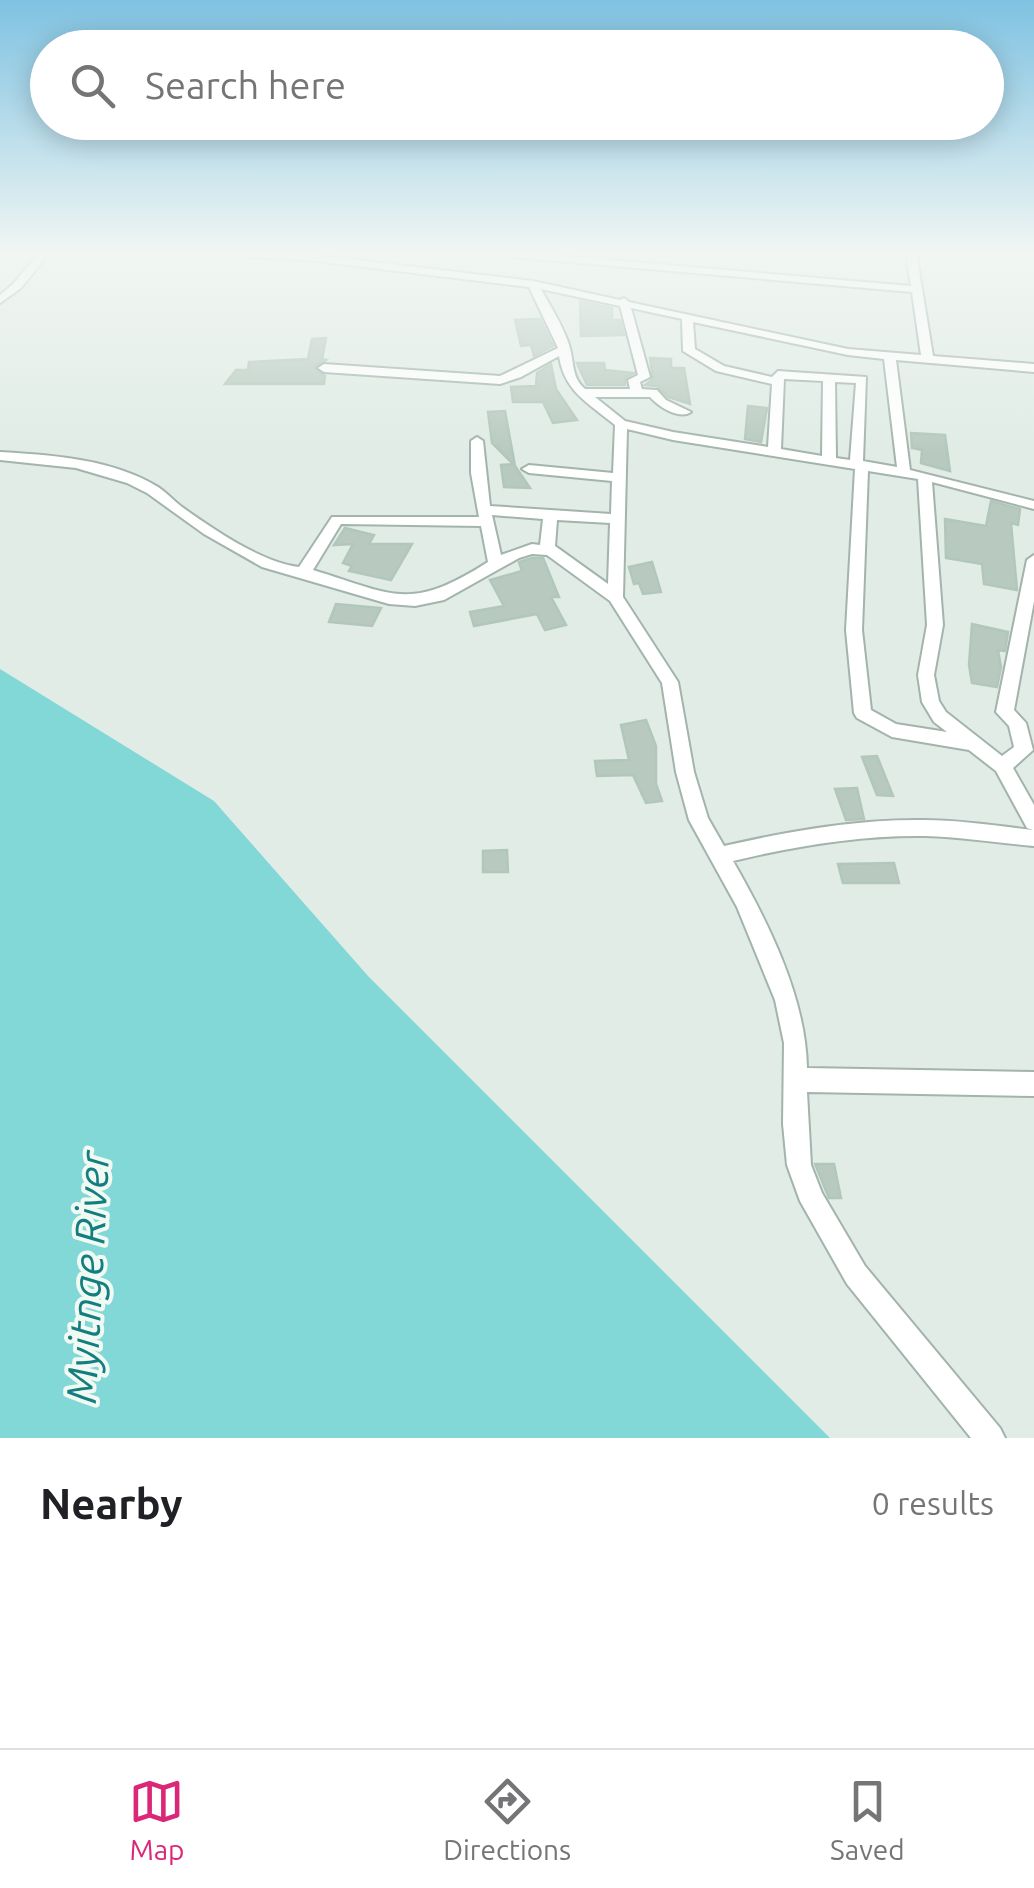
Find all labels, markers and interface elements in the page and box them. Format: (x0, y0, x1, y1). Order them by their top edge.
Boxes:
search box (30, 30, 1004, 140)
icon: search (65, 58, 120, 113)
text: Search here (145, 64, 346, 106)
water label: Myitnge River (57, 1148, 117, 1404)
text: Nearby (40, 1480, 183, 1527)
text: 0 results (872, 1485, 994, 1521)
tab: Map (129, 1774, 185, 1865)
tab: Directions (443, 1774, 571, 1865)
tab: Saved (830, 1774, 905, 1865)

